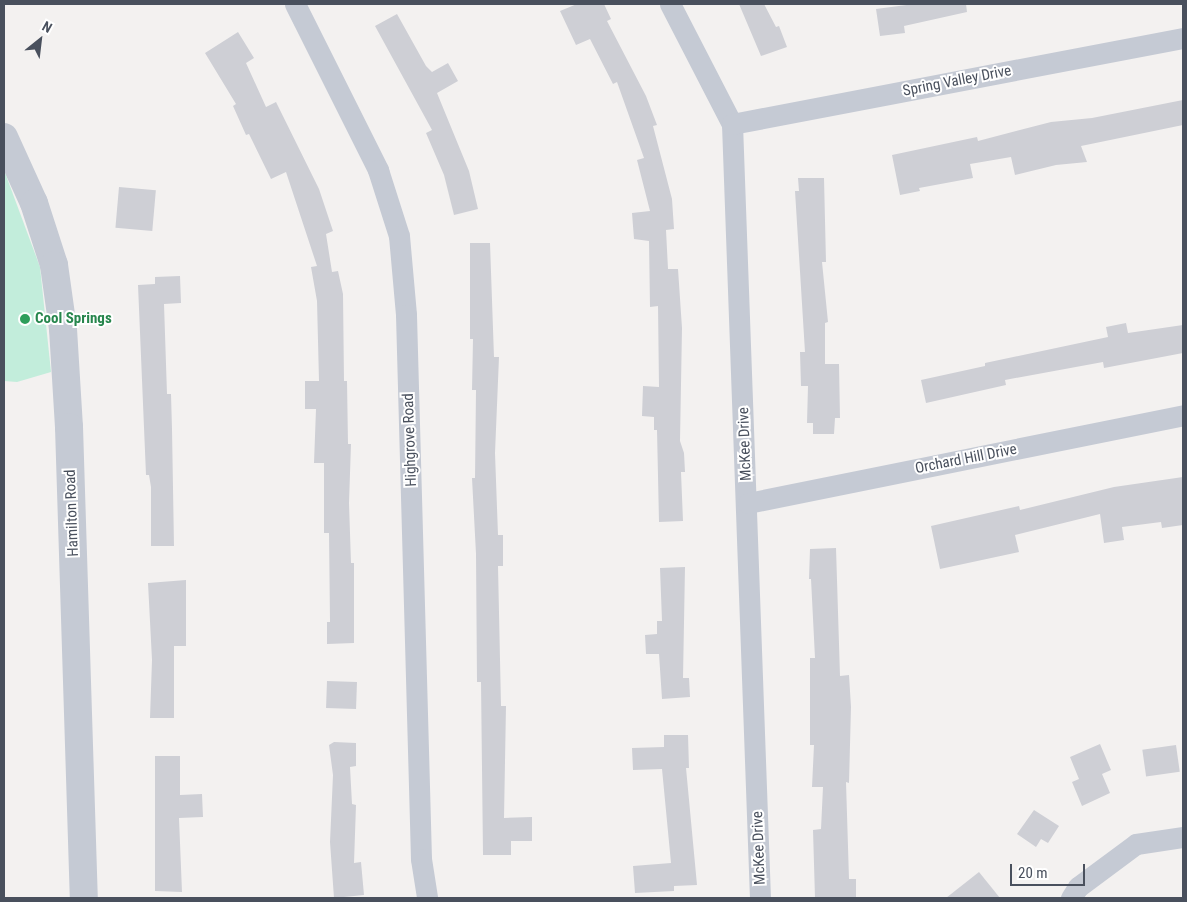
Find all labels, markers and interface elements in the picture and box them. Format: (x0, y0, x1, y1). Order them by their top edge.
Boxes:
north arrow (15, 15, 65, 65)
text: N (40, 18, 55, 36)
street label: Spring Valley Drive (901, 62, 1013, 100)
place label: Cool Springs (35, 310, 112, 328)
marker: Cool Springs (19, 313, 31, 325)
street label: Highgrove Road (399, 393, 421, 487)
street label: McKee Drive (735, 407, 755, 481)
street label: Orchard Hill Drive (914, 440, 1018, 478)
street label: Hamilton Road (61, 469, 83, 557)
street label: McKee Drive (749, 811, 769, 885)
scale bar (1012, 854, 1087, 886)
text: 20 m (1018, 864, 1048, 882)

